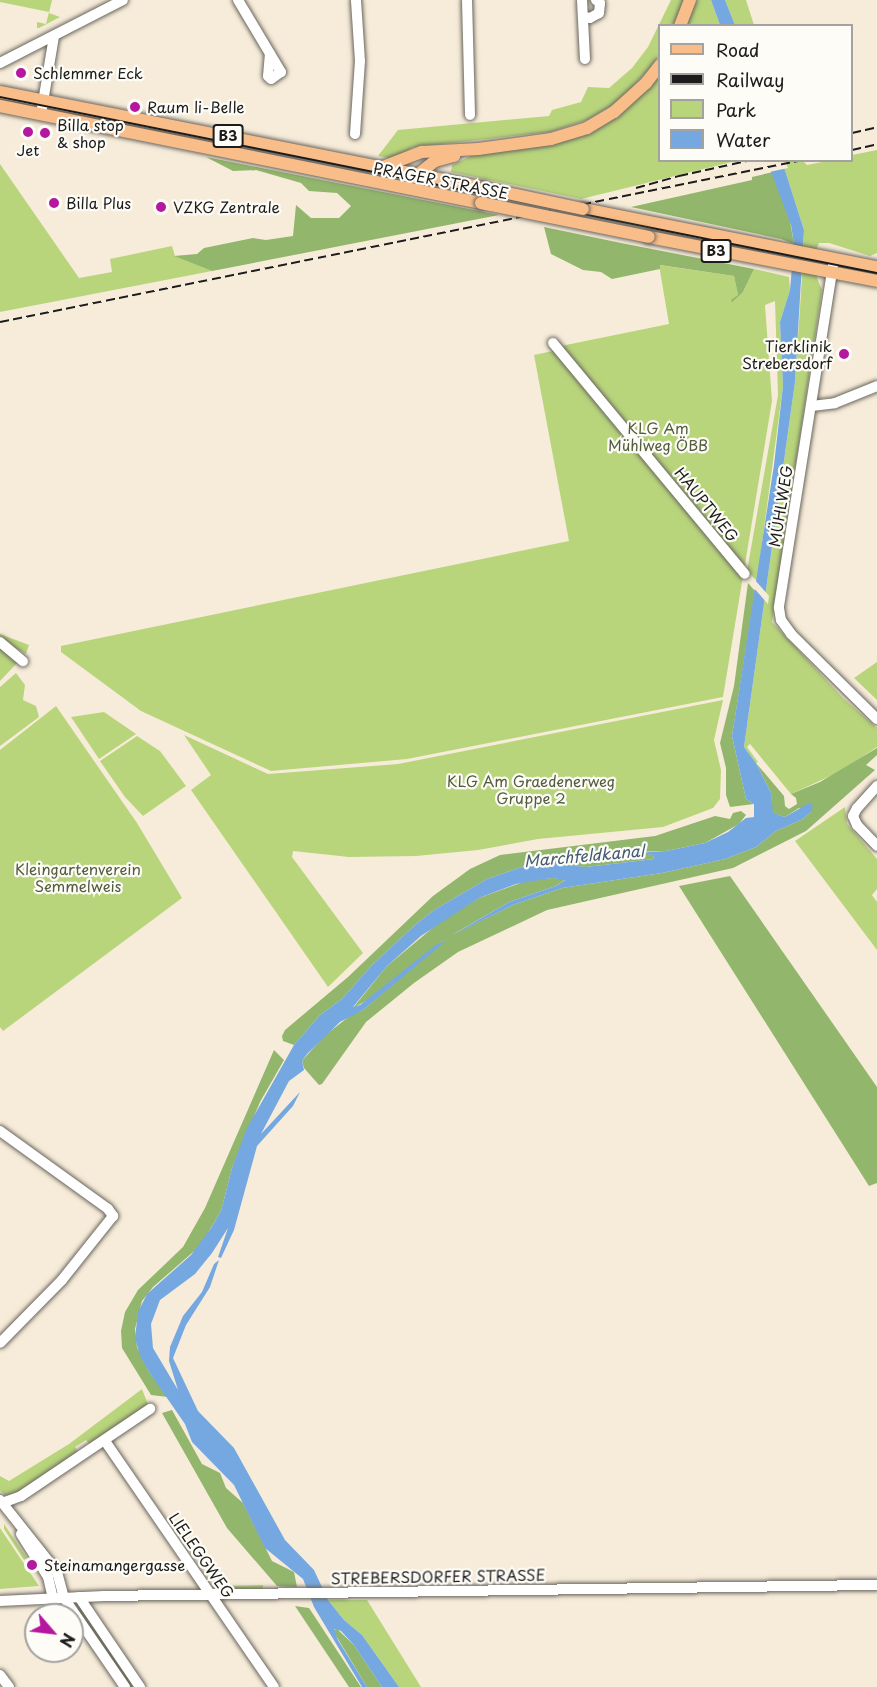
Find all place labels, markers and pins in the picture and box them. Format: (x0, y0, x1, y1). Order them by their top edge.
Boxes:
place label: Schlemmer Eck (33, 64, 143, 82)
marker: Schlemmer Eck (14, 66, 28, 80)
place label: Raum li-Belle (147, 98, 244, 116)
marker: Raum li-Belle (128, 100, 142, 114)
place label: Billa stop & shop (57, 115, 124, 150)
marker: Jet (21, 125, 35, 139)
marker: Billa stop & shop (38, 126, 52, 140)
place label: Jet (17, 141, 39, 159)
place label: Billa Plus (66, 194, 132, 212)
marker: Billa Plus (47, 196, 61, 210)
place label: VZKG Zentrale (173, 198, 281, 216)
marker: VZKG Zentrale (154, 200, 168, 214)
place label: Tierklinik Strebersdorf (742, 336, 832, 371)
marker: Tierklinik Strebersdorf (837, 347, 851, 361)
place label: Steinamangergasse (44, 1556, 185, 1574)
marker: Steinamangergasse (25, 1558, 39, 1572)

